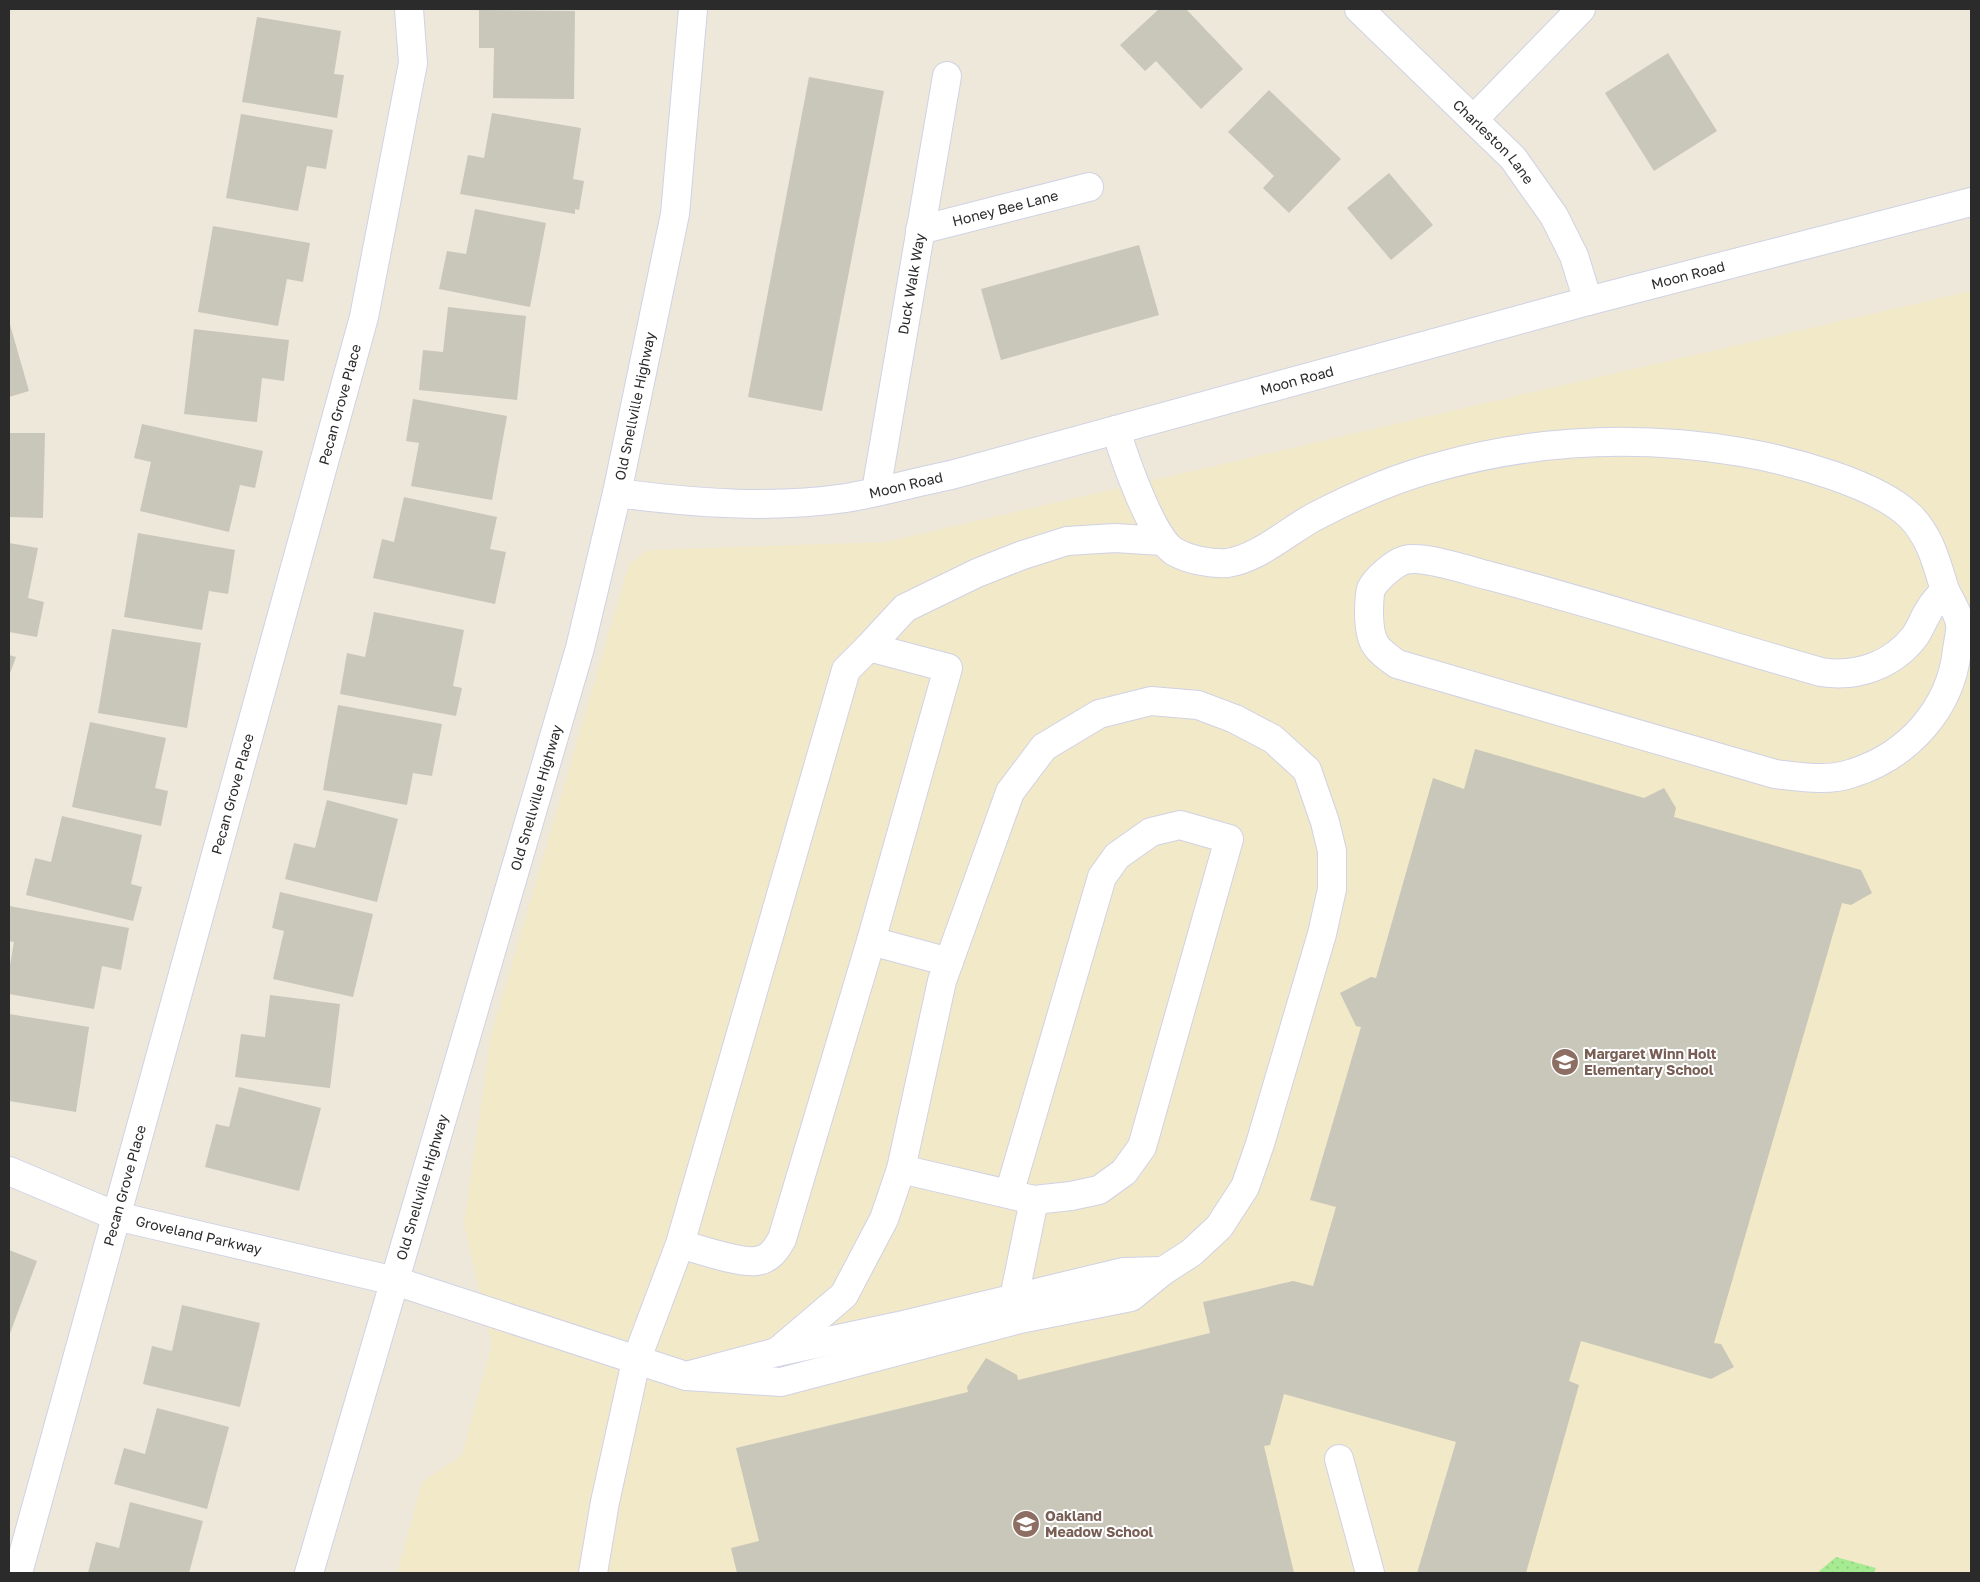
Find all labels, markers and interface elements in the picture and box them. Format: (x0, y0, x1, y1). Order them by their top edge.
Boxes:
street label: Charleston Lane (1450, 96, 1538, 187)
street label: Honey Bee Lane (950, 186, 1060, 229)
street label: Duck Walk Way (894, 232, 928, 336)
street label: Moon Road (1649, 257, 1727, 292)
street label: Old Snellville Highway (611, 330, 658, 482)
street label: Pecan Grove Place (315, 342, 364, 467)
street label: Moon Road (1258, 362, 1335, 398)
street label: Moon Road (867, 468, 944, 501)
street label: Old Snellville Highway (506, 722, 565, 872)
street label: Pecan Grove Place (207, 732, 257, 856)
place label: Margaret Winn Holt Elementary School (1584, 1045, 1717, 1078)
school or university icon: Margaret Winn Holt Elementary School (1550, 1047, 1580, 1077)
street label: Old Snellville Highway (392, 1112, 451, 1262)
street label: Pecan Grove Place (100, 1123, 149, 1248)
street label: Groveland Parkway (134, 1212, 264, 1258)
place label: Oakland Meadow School (1045, 1507, 1154, 1540)
school or university icon: Oakland Meadow School (1011, 1509, 1041, 1539)

